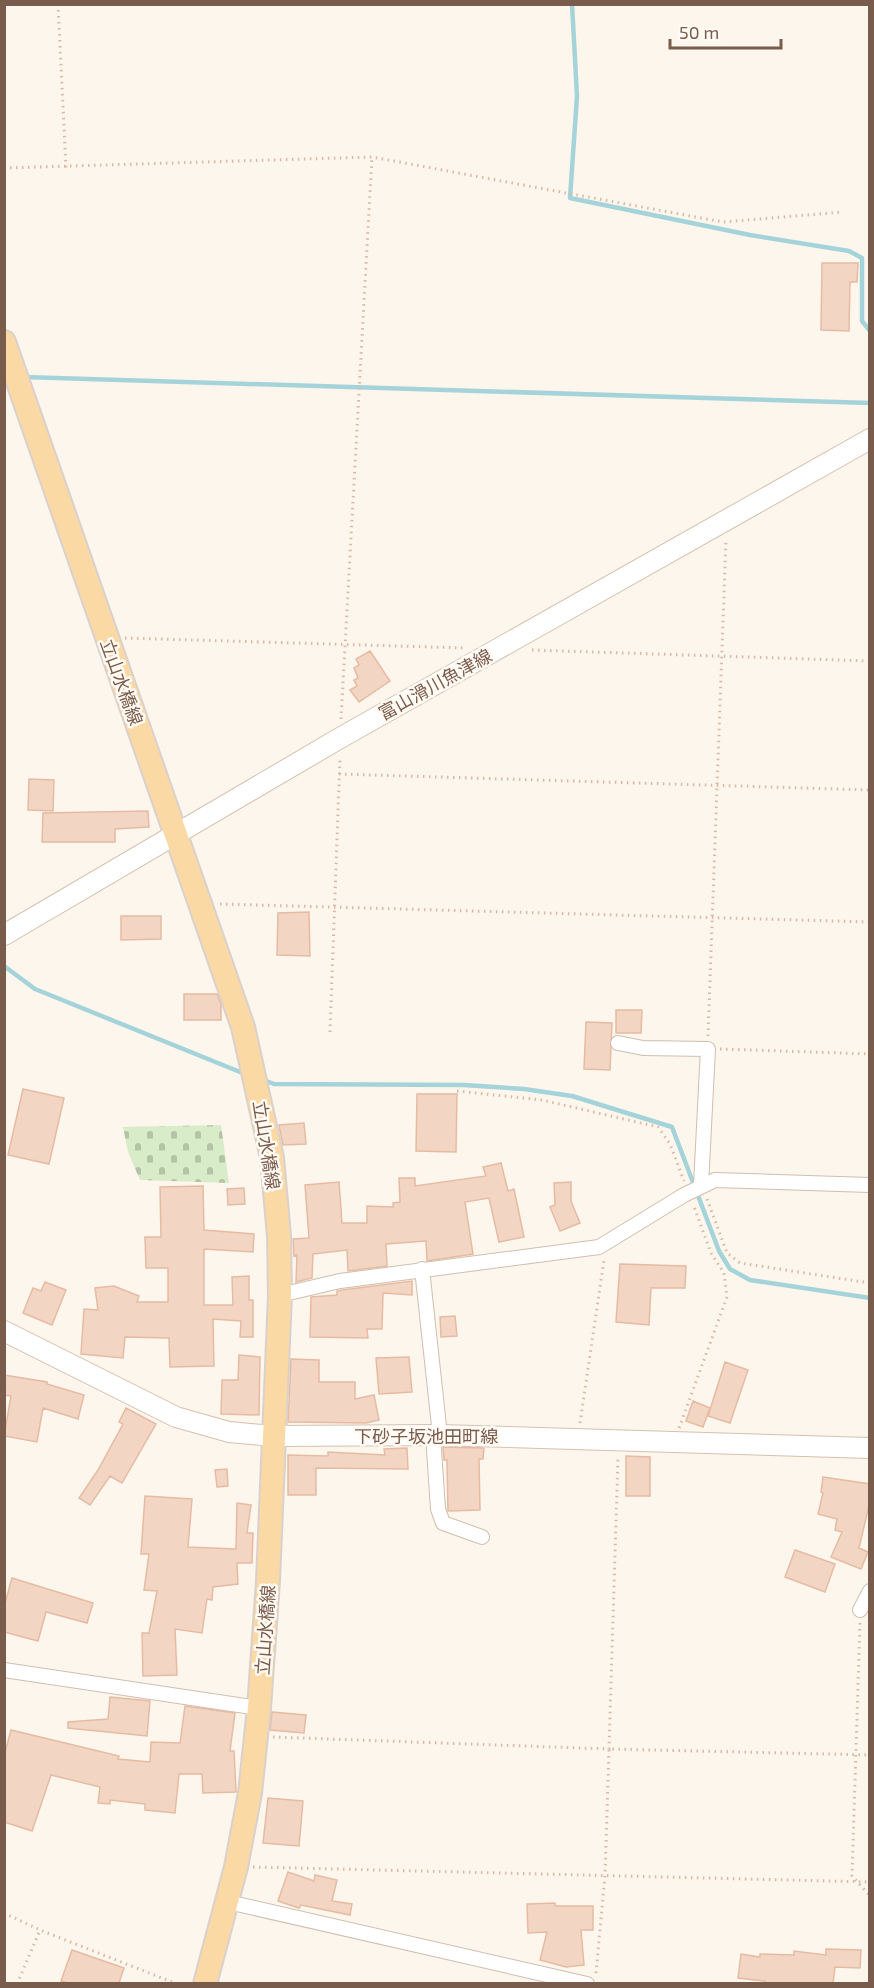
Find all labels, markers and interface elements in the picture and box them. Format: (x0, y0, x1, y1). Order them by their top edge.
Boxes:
scale bar (670, 12, 781, 50)
text: 50 m (679, 21, 719, 43)
street label: 立山水橋線 (96, 636, 148, 728)
street label: 富山滑川魚津線 (375, 644, 495, 724)
street label: 立山水橋線 (249, 1099, 285, 1191)
street label: 下砂子坂池田町線 (354, 1425, 498, 1447)
street label: 立山水橋線 (251, 1584, 279, 1676)

